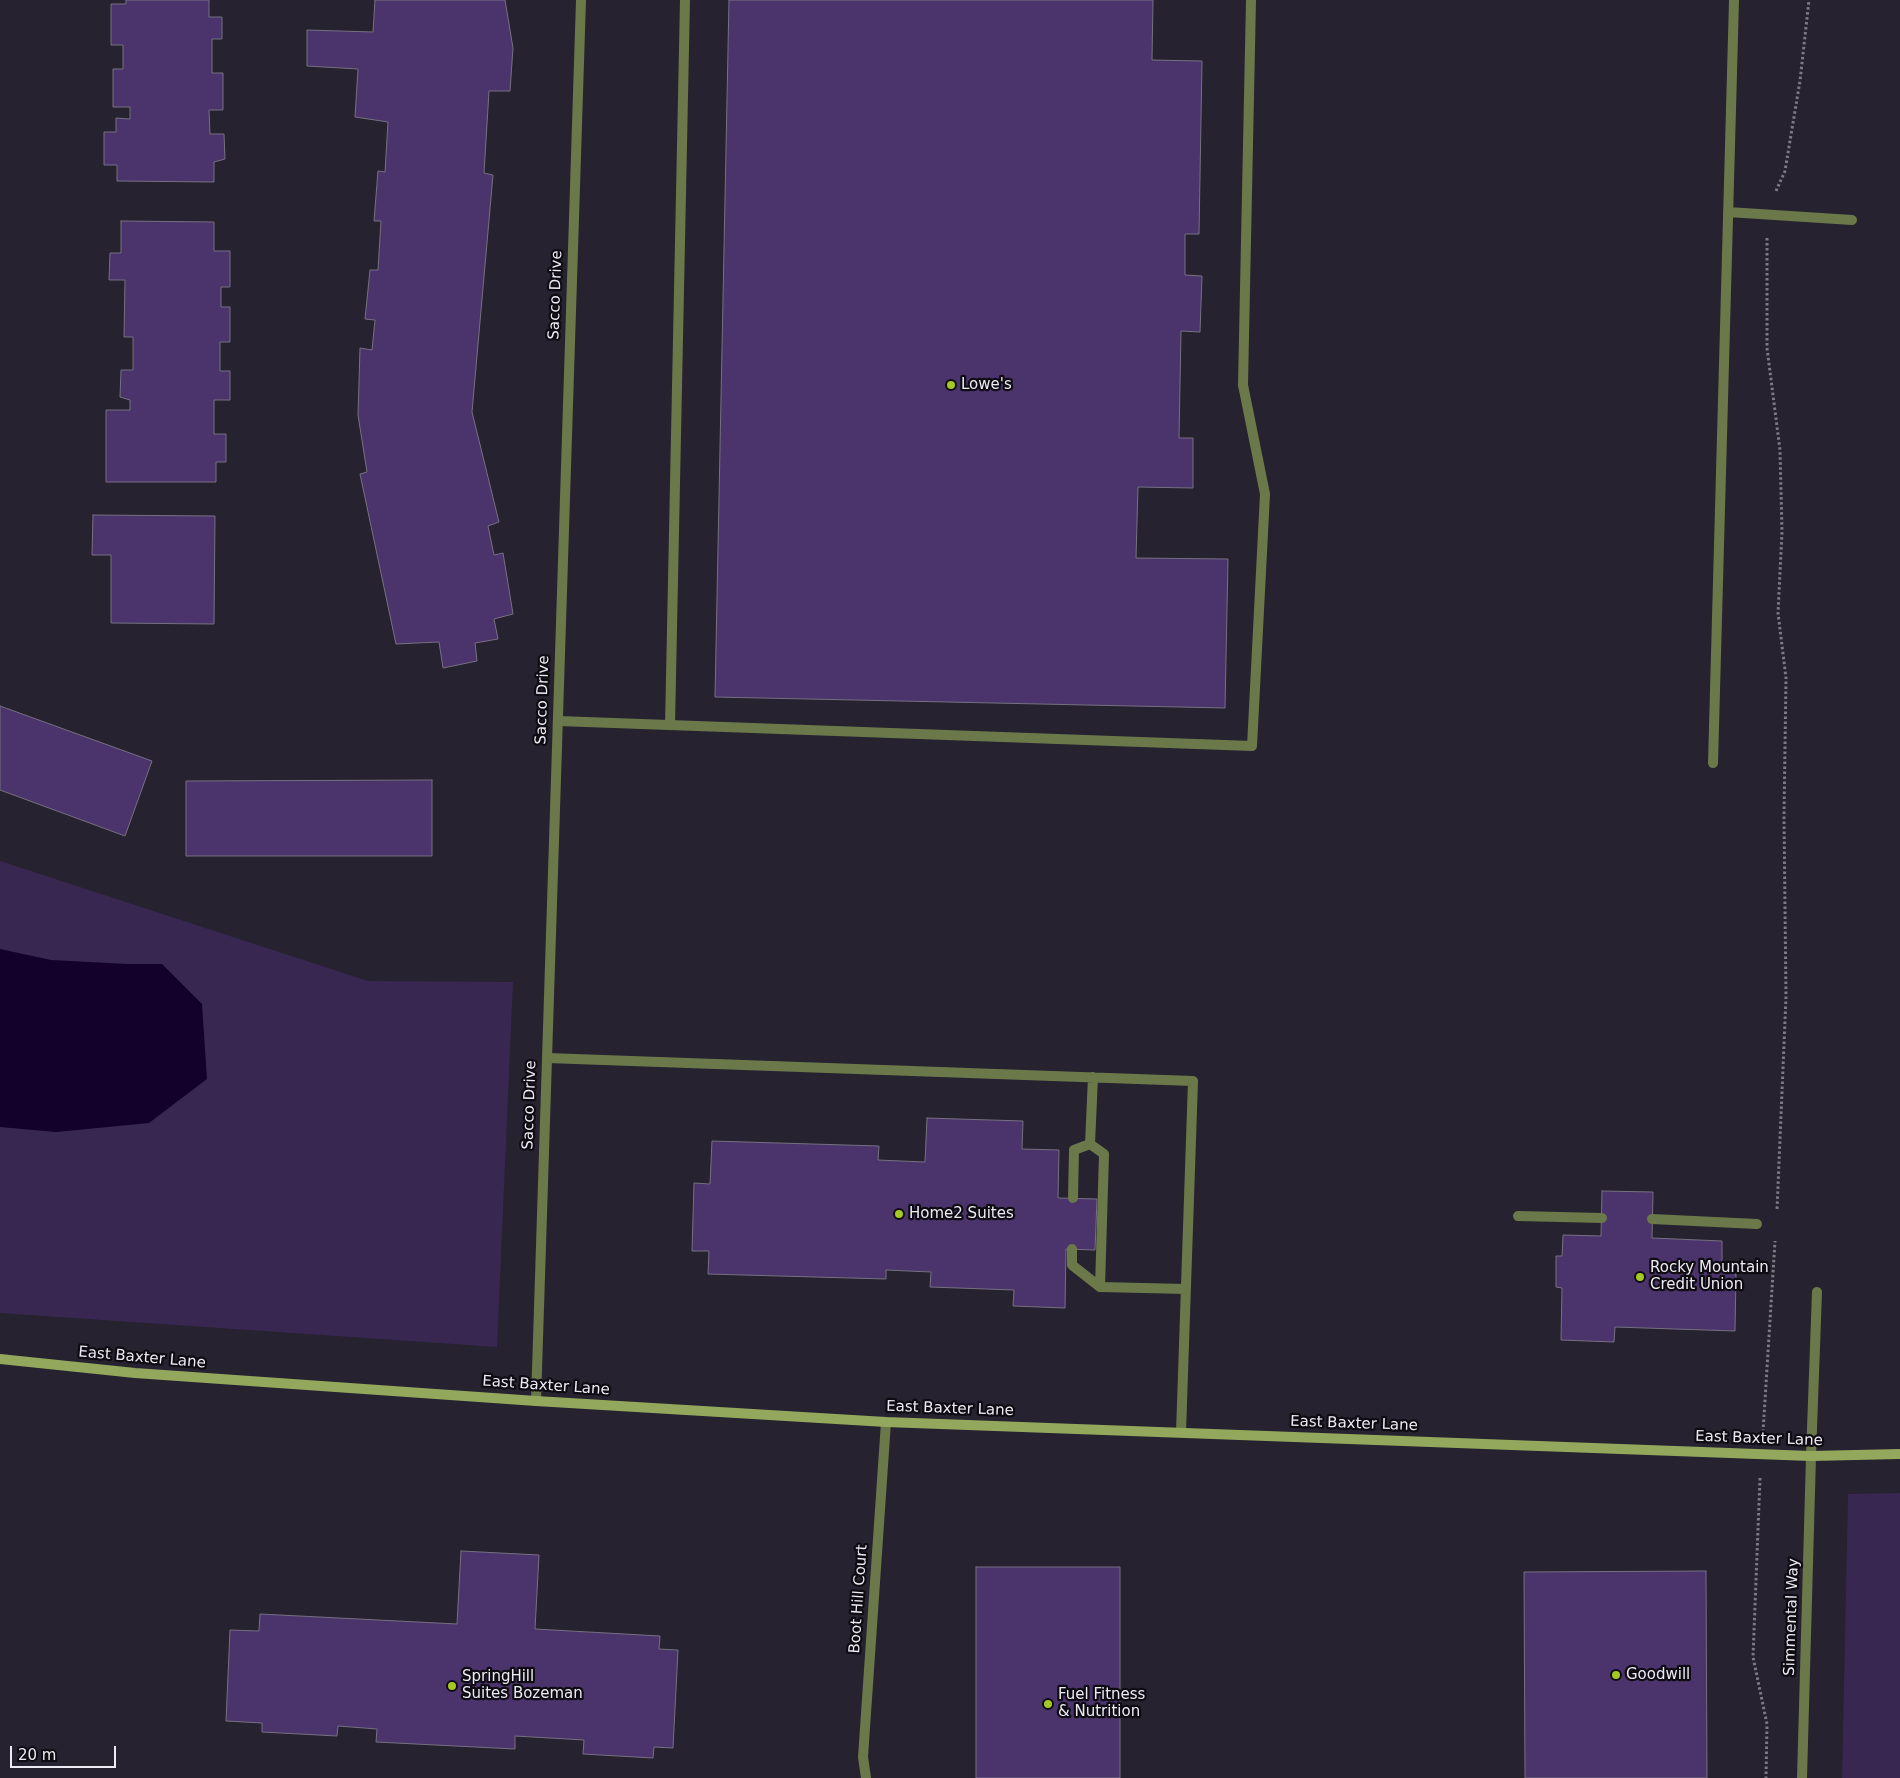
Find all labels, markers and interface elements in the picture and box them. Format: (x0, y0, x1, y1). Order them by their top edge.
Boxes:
street label: Sacco Drive (545, 250, 567, 340)
place label: Lowe's (961, 376, 1012, 394)
marker: Lowe's (945, 379, 957, 391)
street label: Sacco Drive (532, 655, 554, 745)
street label: Sacco Drive (519, 1060, 541, 1150)
place label: Home2 Suites (909, 1205, 1014, 1223)
marker: Home2 Suites (893, 1208, 905, 1220)
place label: Rocky Mountain Credit Union (1650, 1259, 1769, 1294)
marker: Rocky Mountain Credit Union (1634, 1271, 1646, 1283)
street label: East Baxter Lane (78, 1343, 206, 1373)
street label: East Baxter Lane (482, 1373, 610, 1399)
street label: East Baxter Lane (886, 1398, 1014, 1420)
street label: East Baxter Lane (1290, 1413, 1418, 1435)
street label: East Baxter Lane (1695, 1428, 1823, 1450)
street label: Boot Hill Court (846, 1544, 872, 1654)
street label: Simmental Way (1781, 1558, 1803, 1676)
place label: Goodwill (1626, 1666, 1690, 1684)
place label: SpringHill Suites Bozeman (462, 1668, 583, 1703)
marker: Goodwill (1610, 1669, 1622, 1681)
marker: SpringHill Suites Bozeman (446, 1680, 458, 1692)
place label: Fuel Fitness & Nutrition (1058, 1686, 1145, 1721)
marker: Fuel Fitness & Nutrition (1042, 1698, 1054, 1710)
scale bar (12, 1736, 119, 1768)
text: 20 m (18, 1746, 56, 1764)

